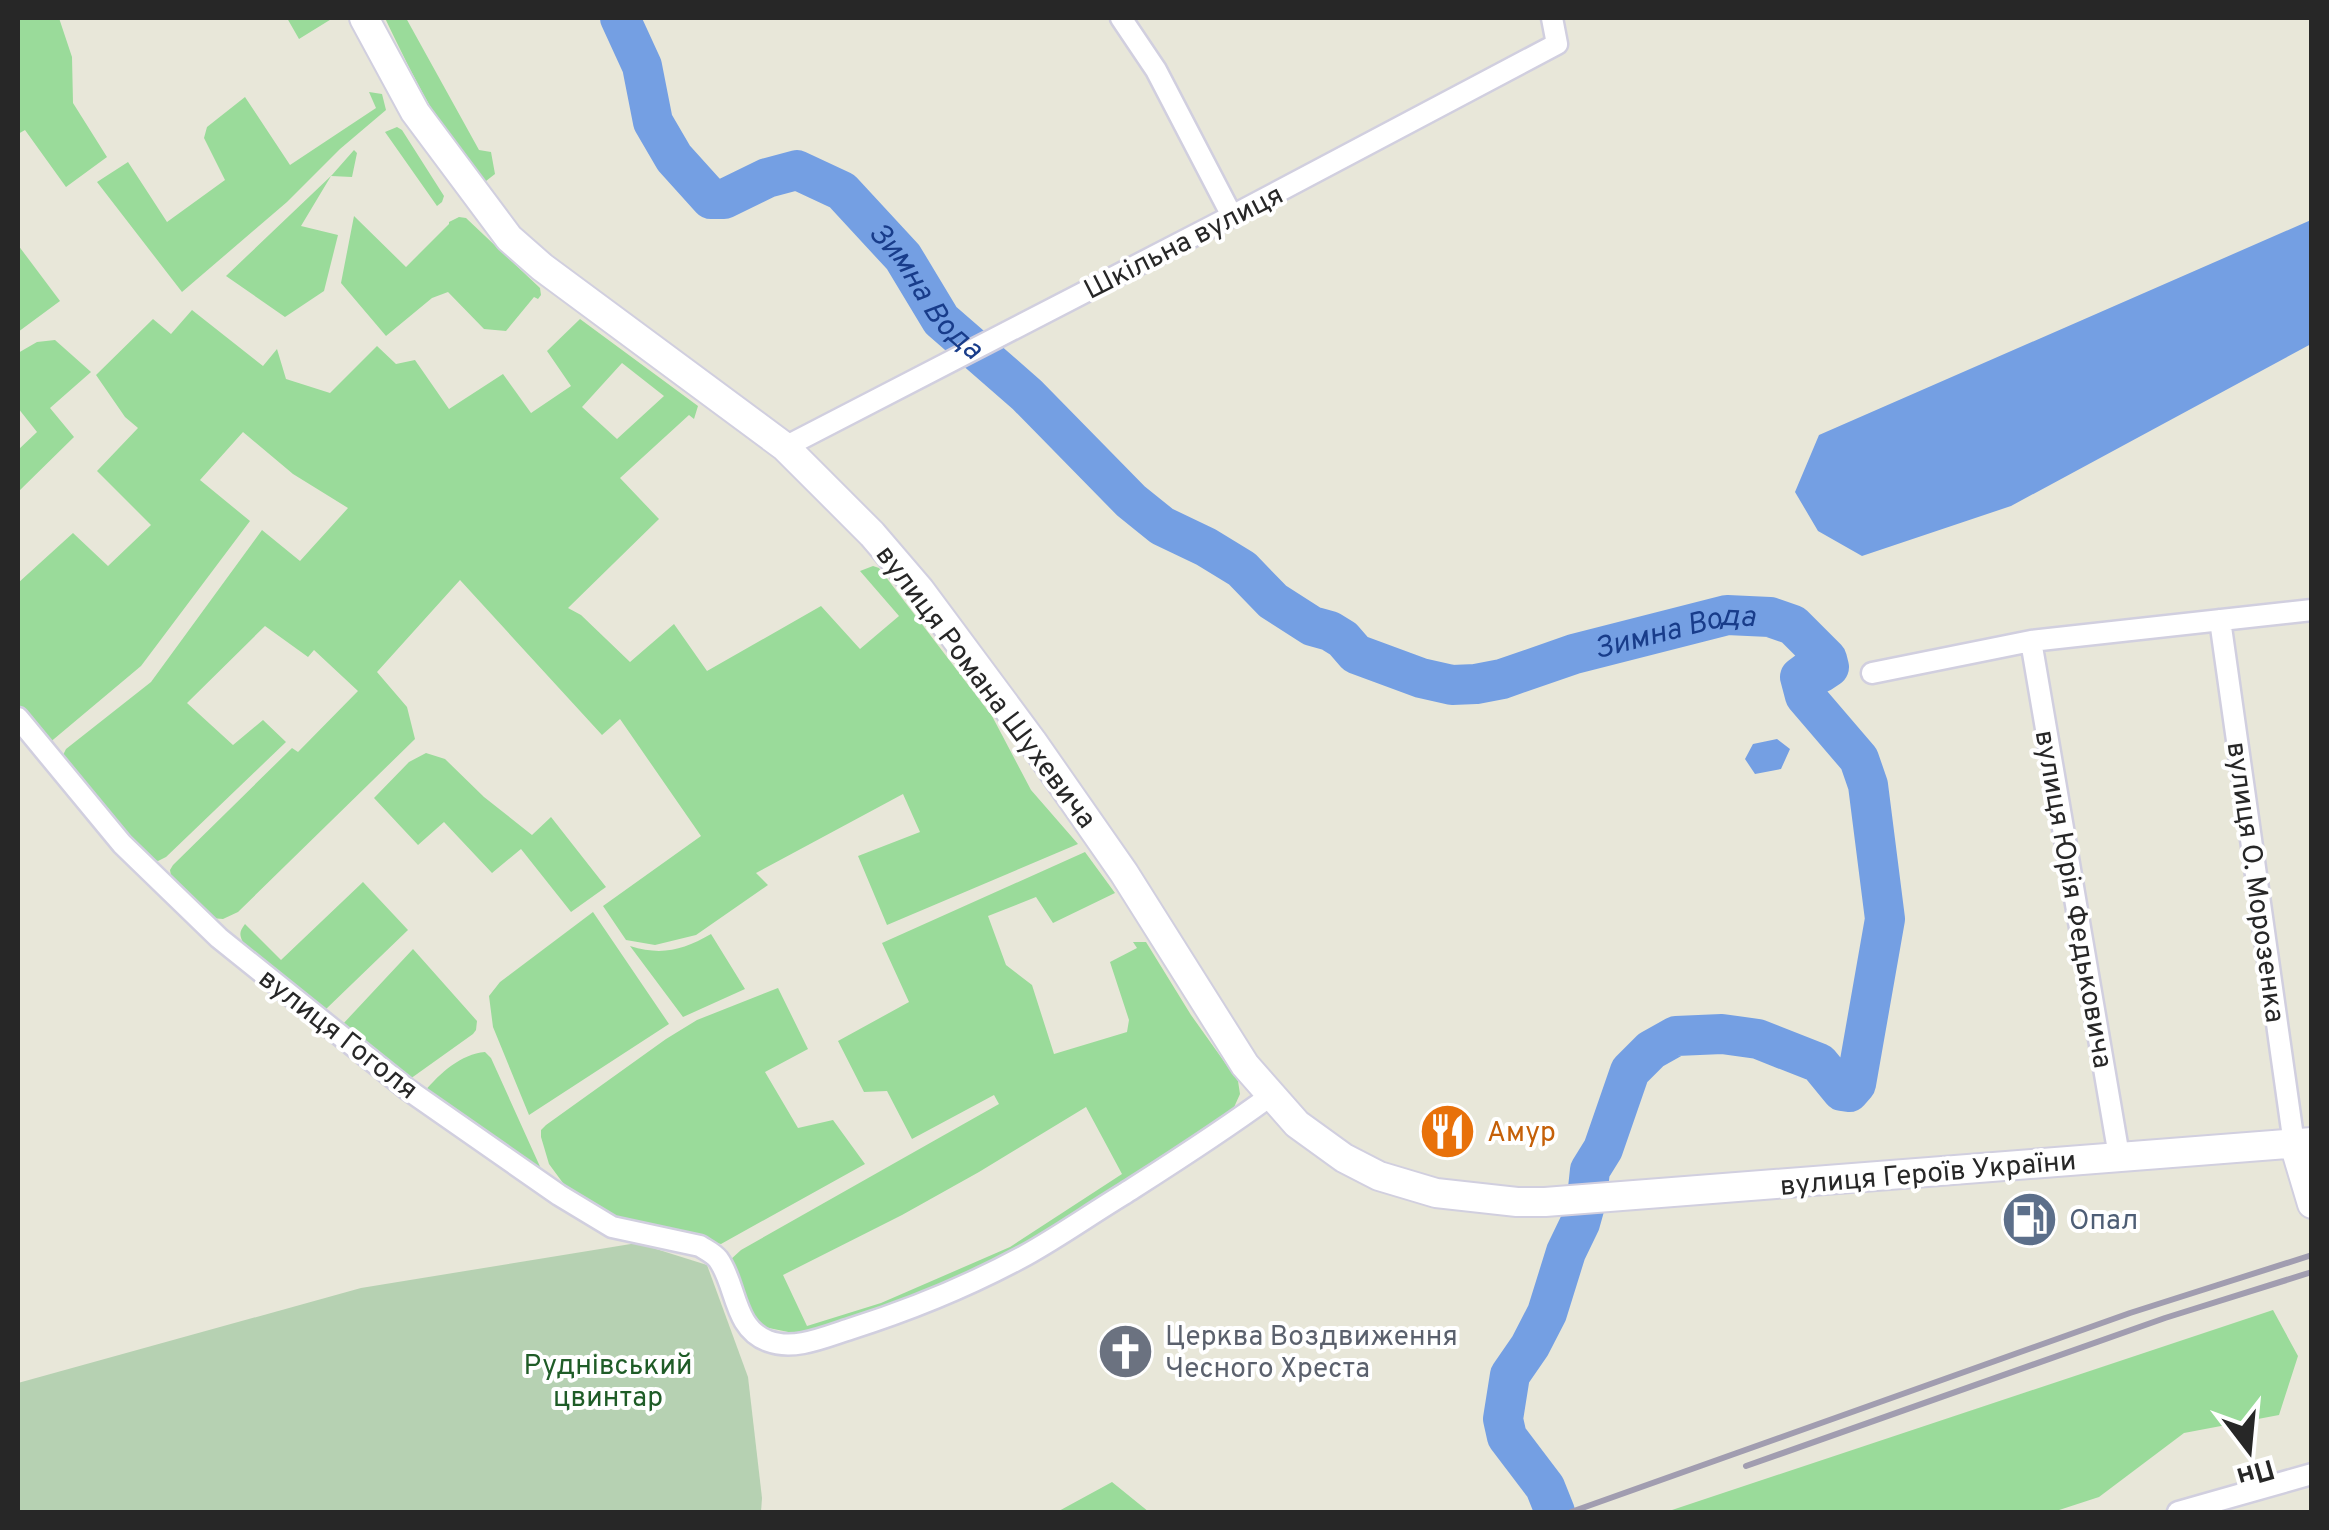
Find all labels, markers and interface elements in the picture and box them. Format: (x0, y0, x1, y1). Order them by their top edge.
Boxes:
street label: Шкільна вулиця (1079, 178, 1290, 309)
water label: Зимна Вода (860, 217, 990, 369)
street label: вулиця Романа Шухевича (866, 539, 1103, 837)
water label: Зимна Вода (1592, 599, 1757, 669)
street label: вулиця Юрія Федьковича (2025, 728, 2120, 1071)
street label: вулиця О. Морозенка (2217, 740, 2292, 1025)
street label: вулиця Гоголя (250, 962, 424, 1109)
restaurant icon: Амур (1418, 1101, 1478, 1161)
place label: Амур (1487, 1116, 1556, 1152)
street label: вулиця Героїв України (1779, 1144, 2078, 1206)
fuel station icon: Опал (2000, 1189, 2060, 1249)
place label: Опал (2069, 1204, 2138, 1240)
place label: Церква Воздвиження Чесного Хреста (1165, 1320, 1458, 1388)
church icon: Церква Воздвиження Чесного Хреста (1096, 1321, 1156, 1381)
park label: Руднівський цвинтар (524, 1349, 692, 1417)
north arrow (2199, 1400, 2299, 1500)
text: Пн (2232, 1449, 2278, 1494)

